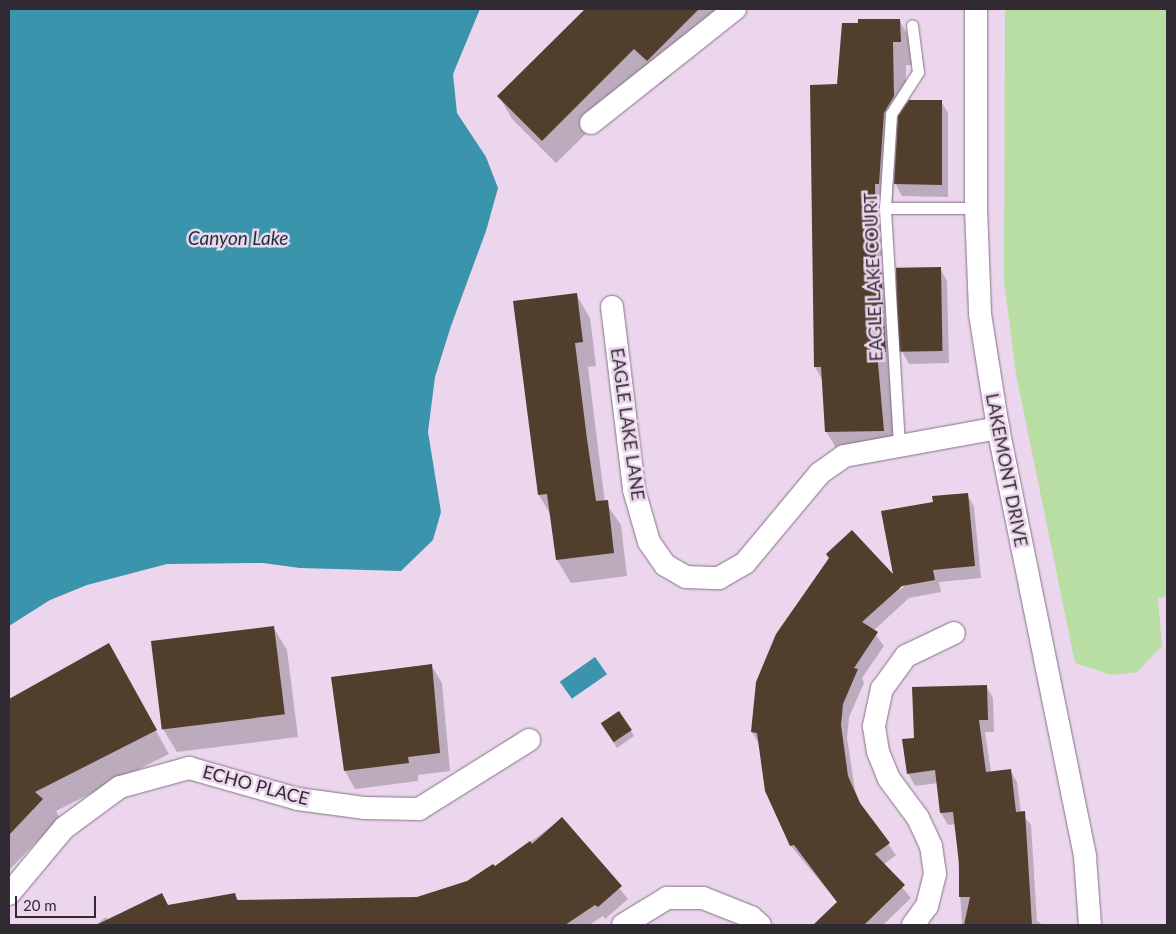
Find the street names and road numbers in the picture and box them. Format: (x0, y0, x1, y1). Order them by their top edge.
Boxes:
street label: EAGLE LAKE COURT (859, 192, 887, 362)
street label: EAGLE LAKE LANE (607, 346, 649, 502)
street label: LAKEMONT DRIVE (981, 391, 1033, 549)
street label: ECHO PLACE (200, 760, 312, 810)

